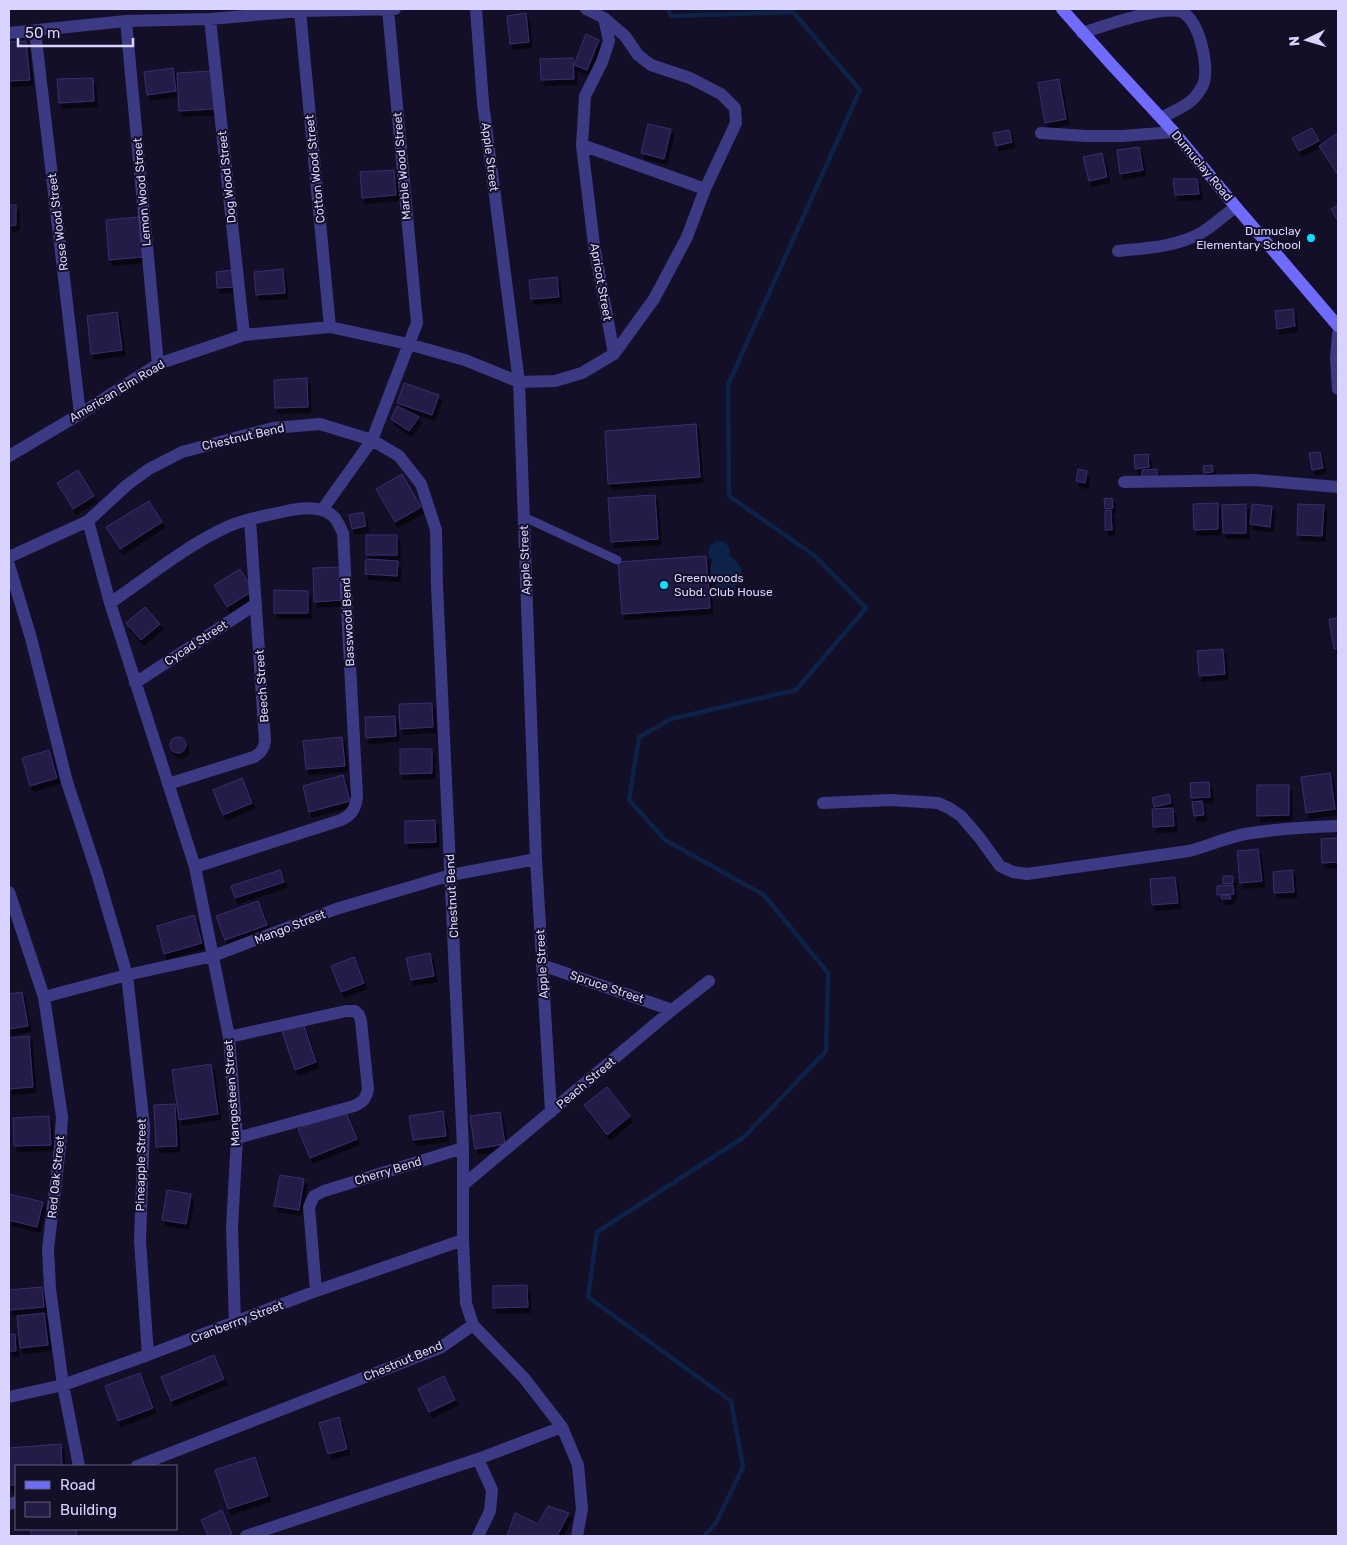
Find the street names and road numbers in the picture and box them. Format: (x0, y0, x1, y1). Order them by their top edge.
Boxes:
street label: Marble Wood Street (390, 111, 414, 220)
street label: Cotton Wood Street (302, 114, 328, 224)
street label: Apple Street (479, 122, 501, 193)
street label: Dumuclay Road (1169, 128, 1235, 204)
street label: Dog Wood Street (215, 130, 239, 224)
street label: Lemon Wood Street (130, 137, 154, 247)
street label: Rose Wood Street (45, 172, 71, 272)
street label: Apricot Street (587, 242, 615, 322)
street label: American Elm Road (67, 357, 167, 425)
street label: Chestnut Bend (200, 421, 286, 453)
street label: Apple Street (517, 525, 533, 595)
street label: Basswood Bend (339, 577, 357, 667)
street label: Cycad Street (162, 617, 230, 669)
street label: Beech Street (252, 649, 272, 723)
street label: Chestnut Bend (443, 854, 461, 938)
street label: Mango Street (252, 907, 328, 947)
street label: Apple Street (533, 929, 551, 999)
street label: Spruce Street (568, 968, 646, 1006)
street label: Mangosteen Street (221, 1039, 243, 1147)
street label: Peach Street (554, 1054, 619, 1112)
street label: Pineapple Street (133, 1118, 149, 1212)
street label: Red Oak Street (45, 1135, 67, 1219)
street label: Cherry Bend (353, 1154, 423, 1188)
street label: Cranberrry Street (189, 1298, 285, 1346)
street label: Chestnut Bend (362, 1338, 444, 1384)

